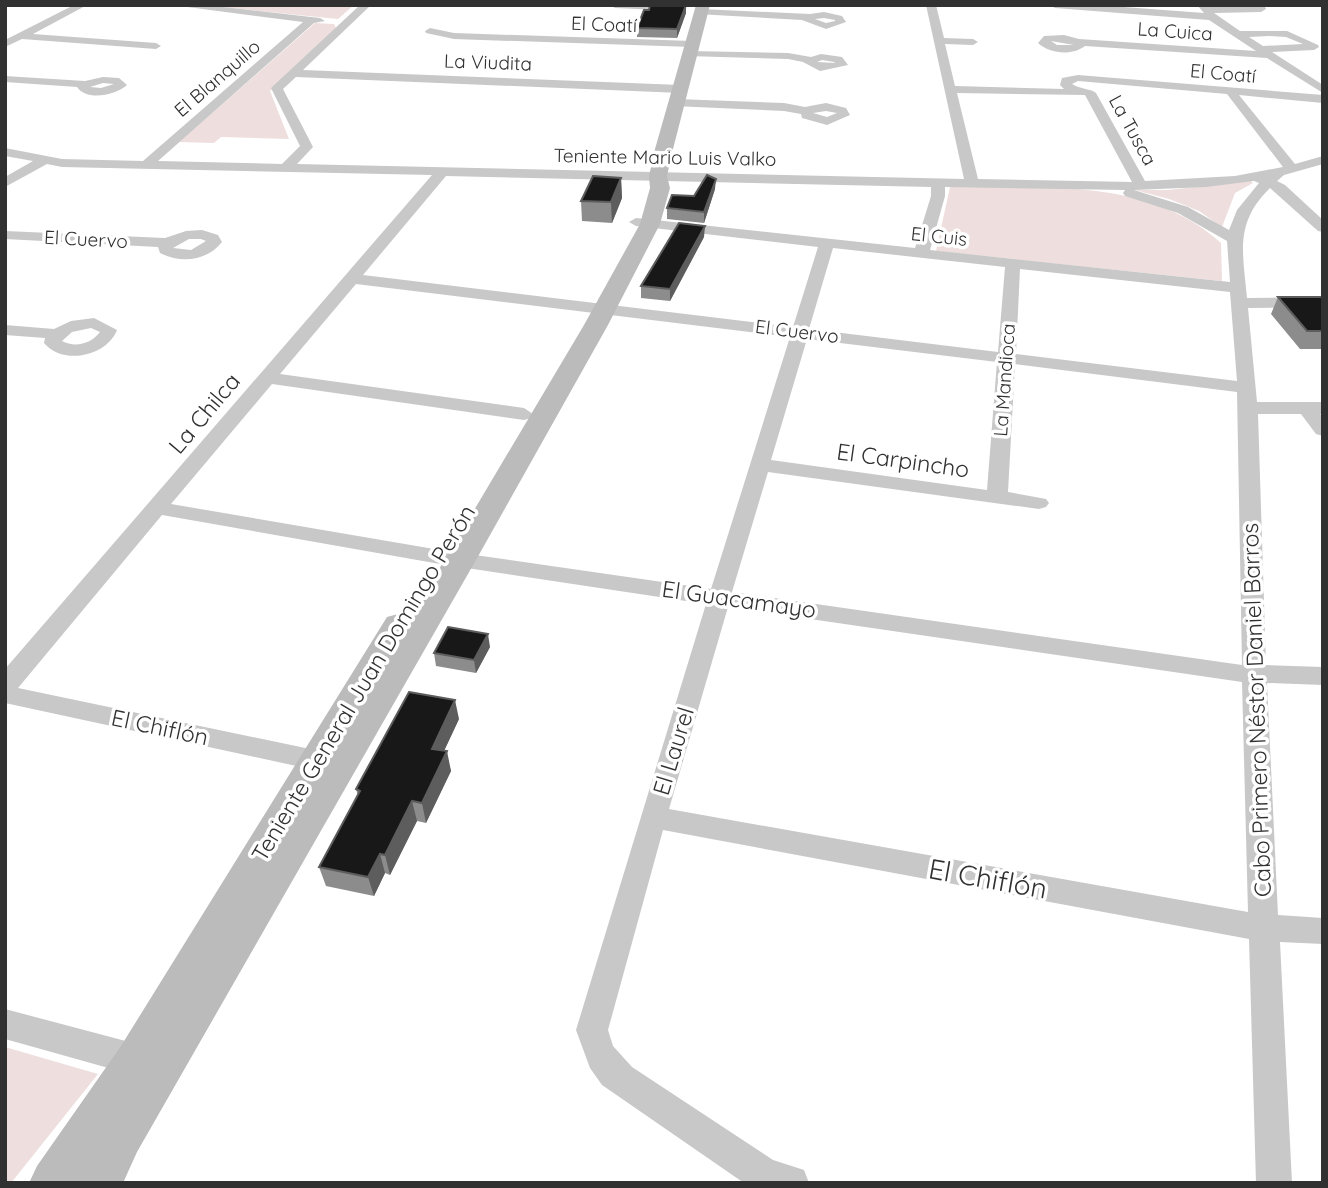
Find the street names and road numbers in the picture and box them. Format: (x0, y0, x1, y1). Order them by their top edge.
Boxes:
street label: El Coatí (570, 11, 638, 37)
street label: La Cuica (1137, 16, 1213, 46)
street label: El Blanquillo (169, 34, 265, 122)
street label: La Viudita (444, 48, 532, 76)
street label: El Coatí (1189, 58, 1258, 88)
street label: La Tusca (1104, 90, 1162, 170)
street label: Teniente Mario Luis Valko (553, 143, 777, 171)
street label: El Cuis (910, 221, 968, 251)
street label: El Cuervo (43, 225, 129, 253)
street label: El Cuervo (754, 314, 840, 348)
street label: La Mandioca (988, 323, 1020, 437)
street label: La Chilca (162, 367, 246, 459)
street label: El Carpincho (835, 436, 971, 484)
street label: Teniente General Juan Domingo Perón (245, 499, 481, 867)
street label: Cabo Primero Néstor Daniel Barros (1235, 522, 1277, 898)
street label: El Guacamayo (660, 574, 818, 624)
street label: El Chiflón (109, 703, 211, 751)
street label: El Laurel (646, 704, 700, 798)
street label: El Chiflón (926, 850, 1050, 906)

